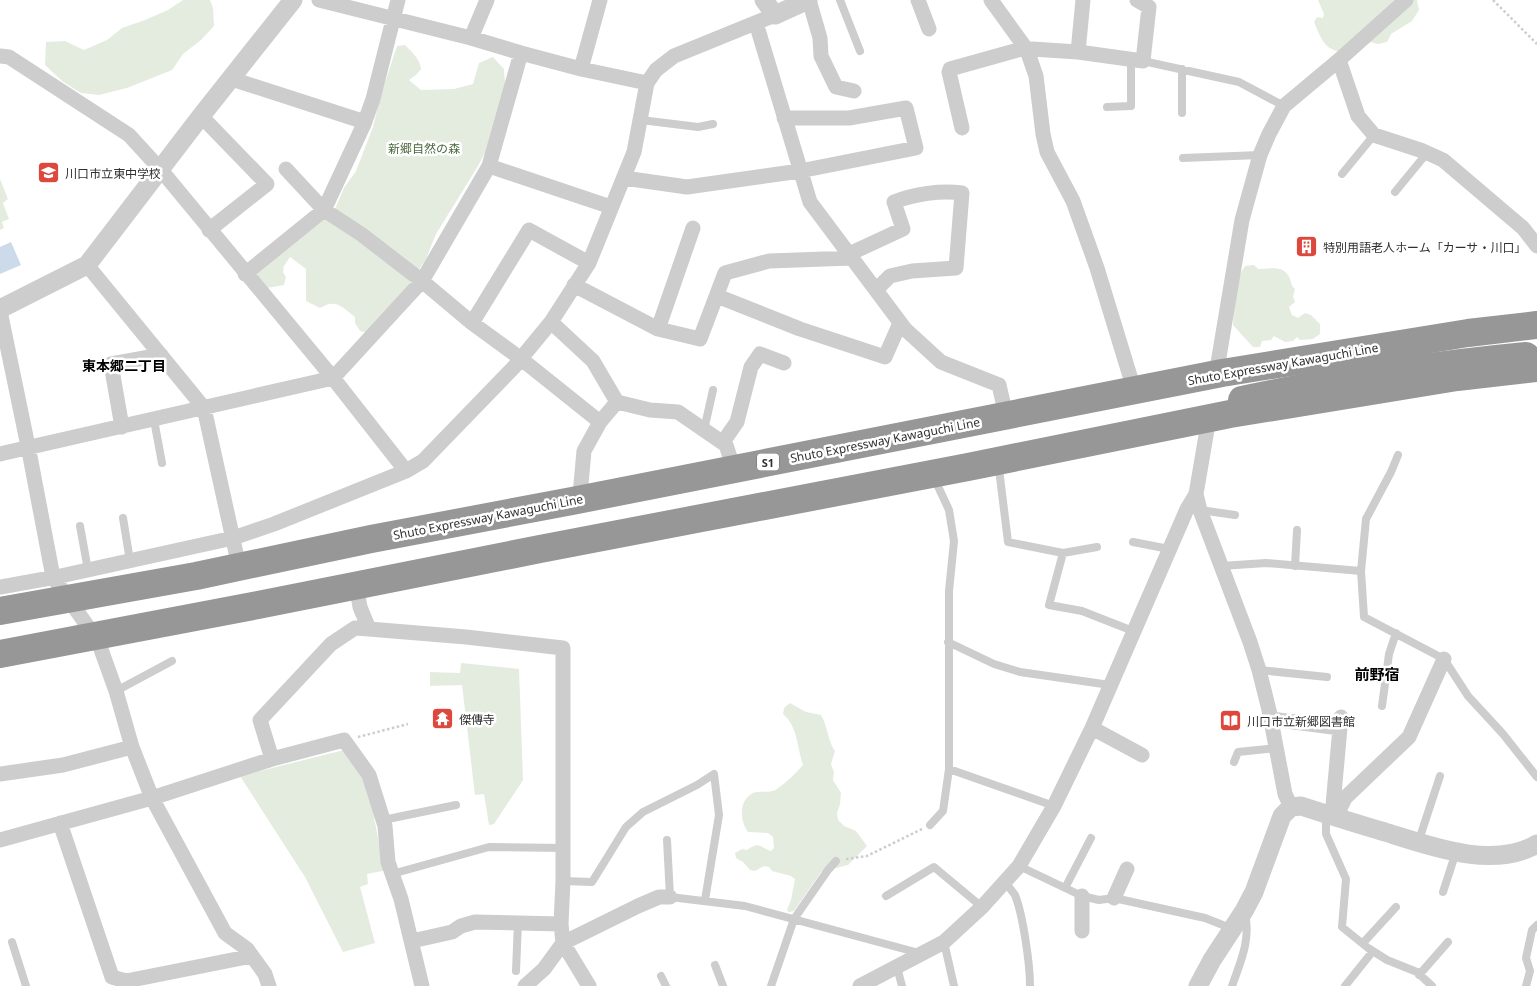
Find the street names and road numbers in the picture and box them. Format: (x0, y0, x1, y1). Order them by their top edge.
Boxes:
street label: Shuto Expressway Kawaguchi Line (1186, 339, 1380, 389)
street label: Shuto Expressway Kawaguchi Line (789, 413, 982, 467)
road number: S1 (757, 454, 779, 471)
street label: Shuto Expressway Kawaguchi Line (392, 490, 585, 544)

